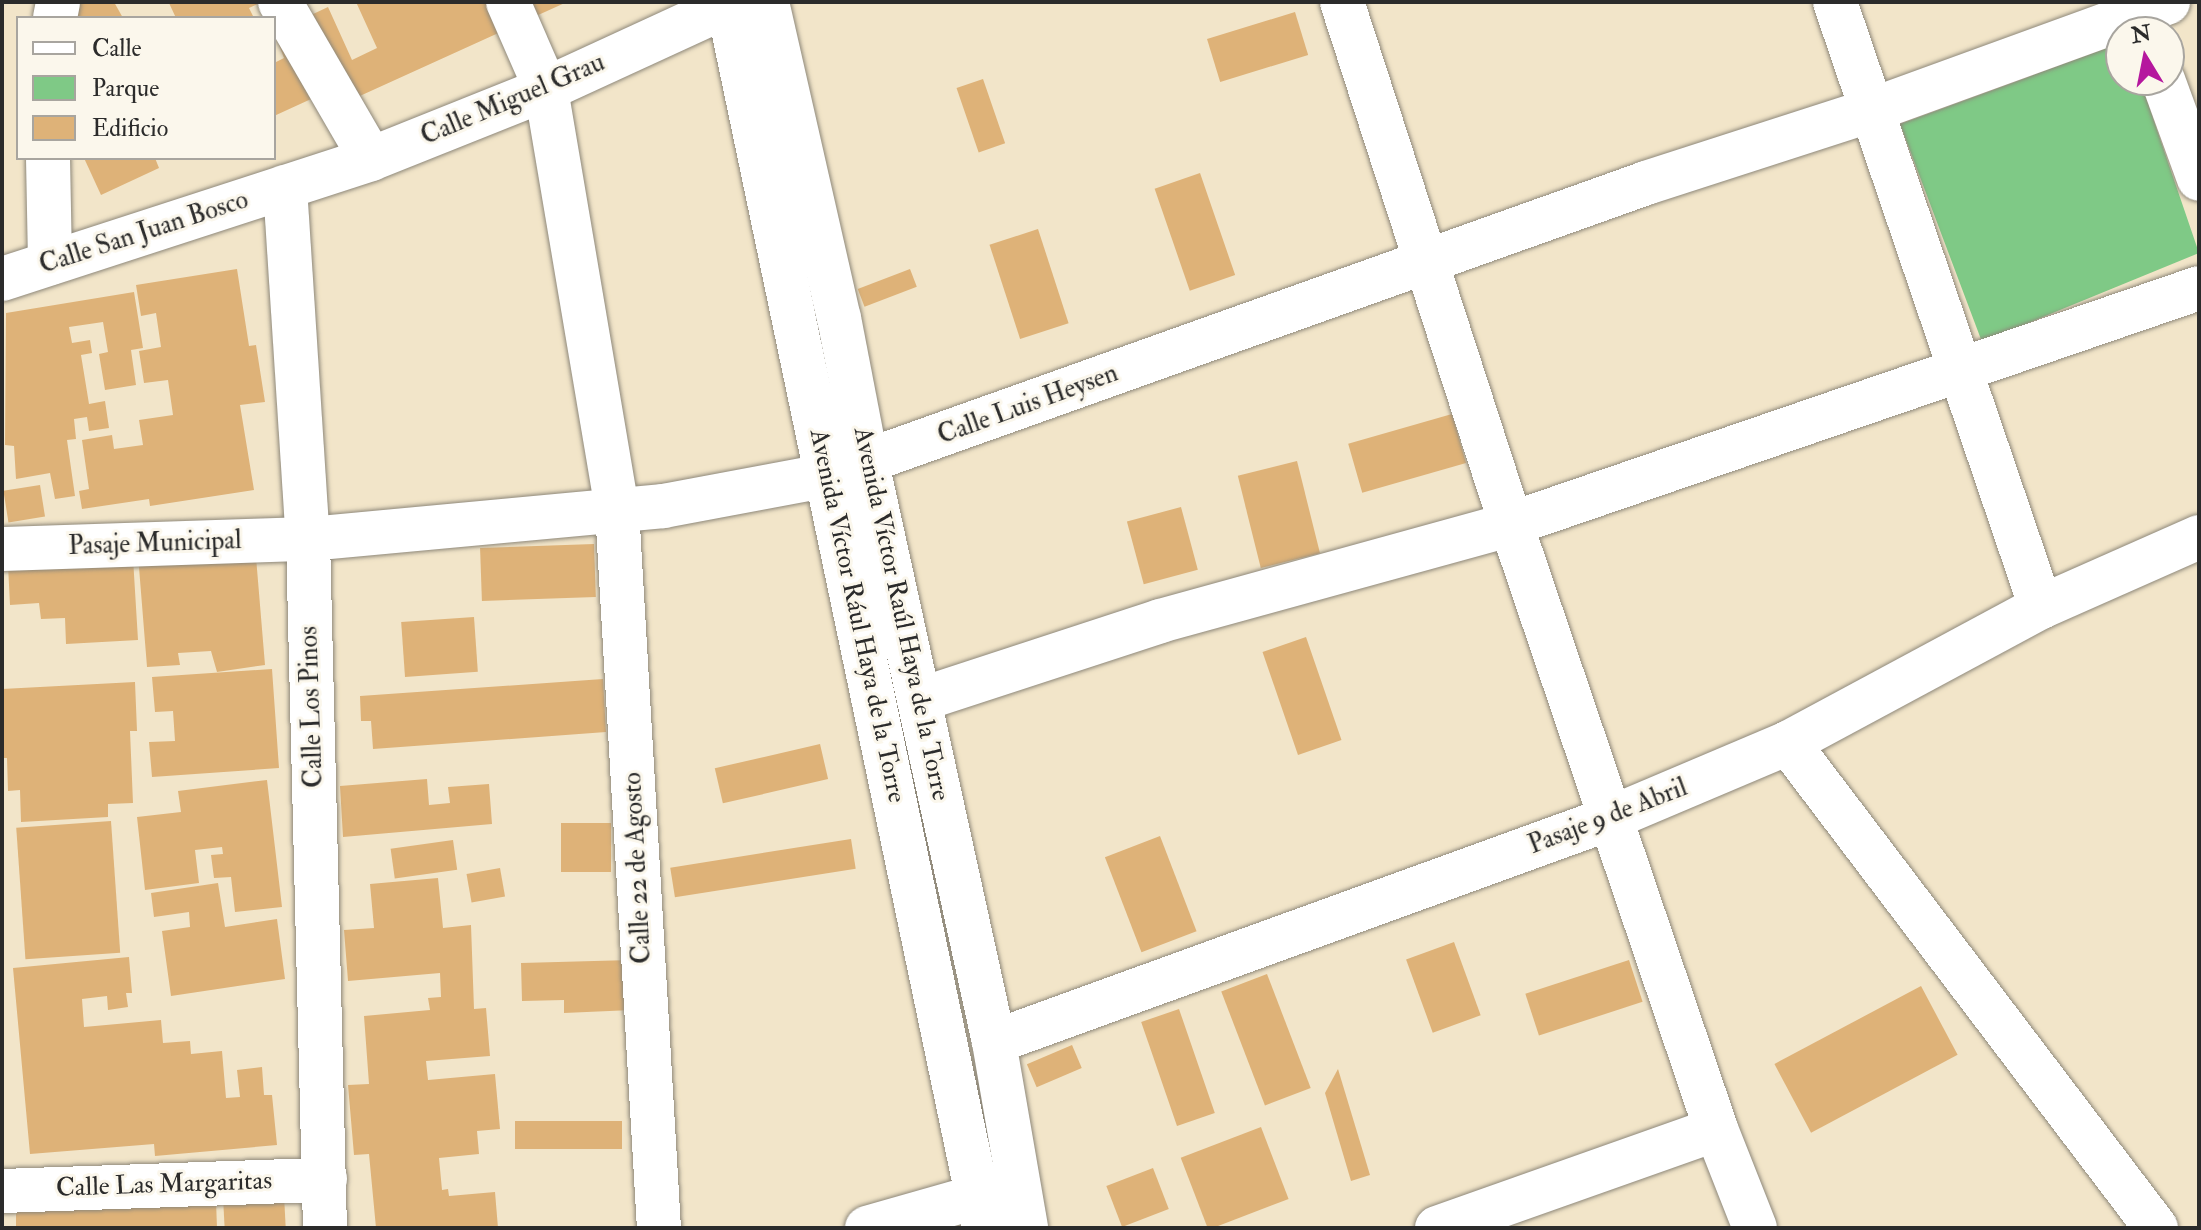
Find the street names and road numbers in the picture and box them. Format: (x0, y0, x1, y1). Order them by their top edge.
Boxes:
street label: Calle Miguel Grau (417, 47, 609, 153)
street label: Calle San Juan Bosco (36, 185, 252, 281)
street label: Calle Luis Heysen (934, 358, 1122, 452)
street label: Avenida Víctor Raúl Haya de la Torre (846, 424, 956, 804)
street label: Avenida Víctor Rául Haya de la Torre (802, 426, 912, 806)
street label: Pasaje Municipal (68, 525, 242, 563)
street label: Calle Los Pinos (294, 626, 330, 788)
street label: Calle 22 de Agosto (617, 771, 659, 965)
street label: Pasaje 9 de Abril (1524, 772, 1692, 862)
street label: Calle Las Margaritas (55, 1166, 273, 1204)

